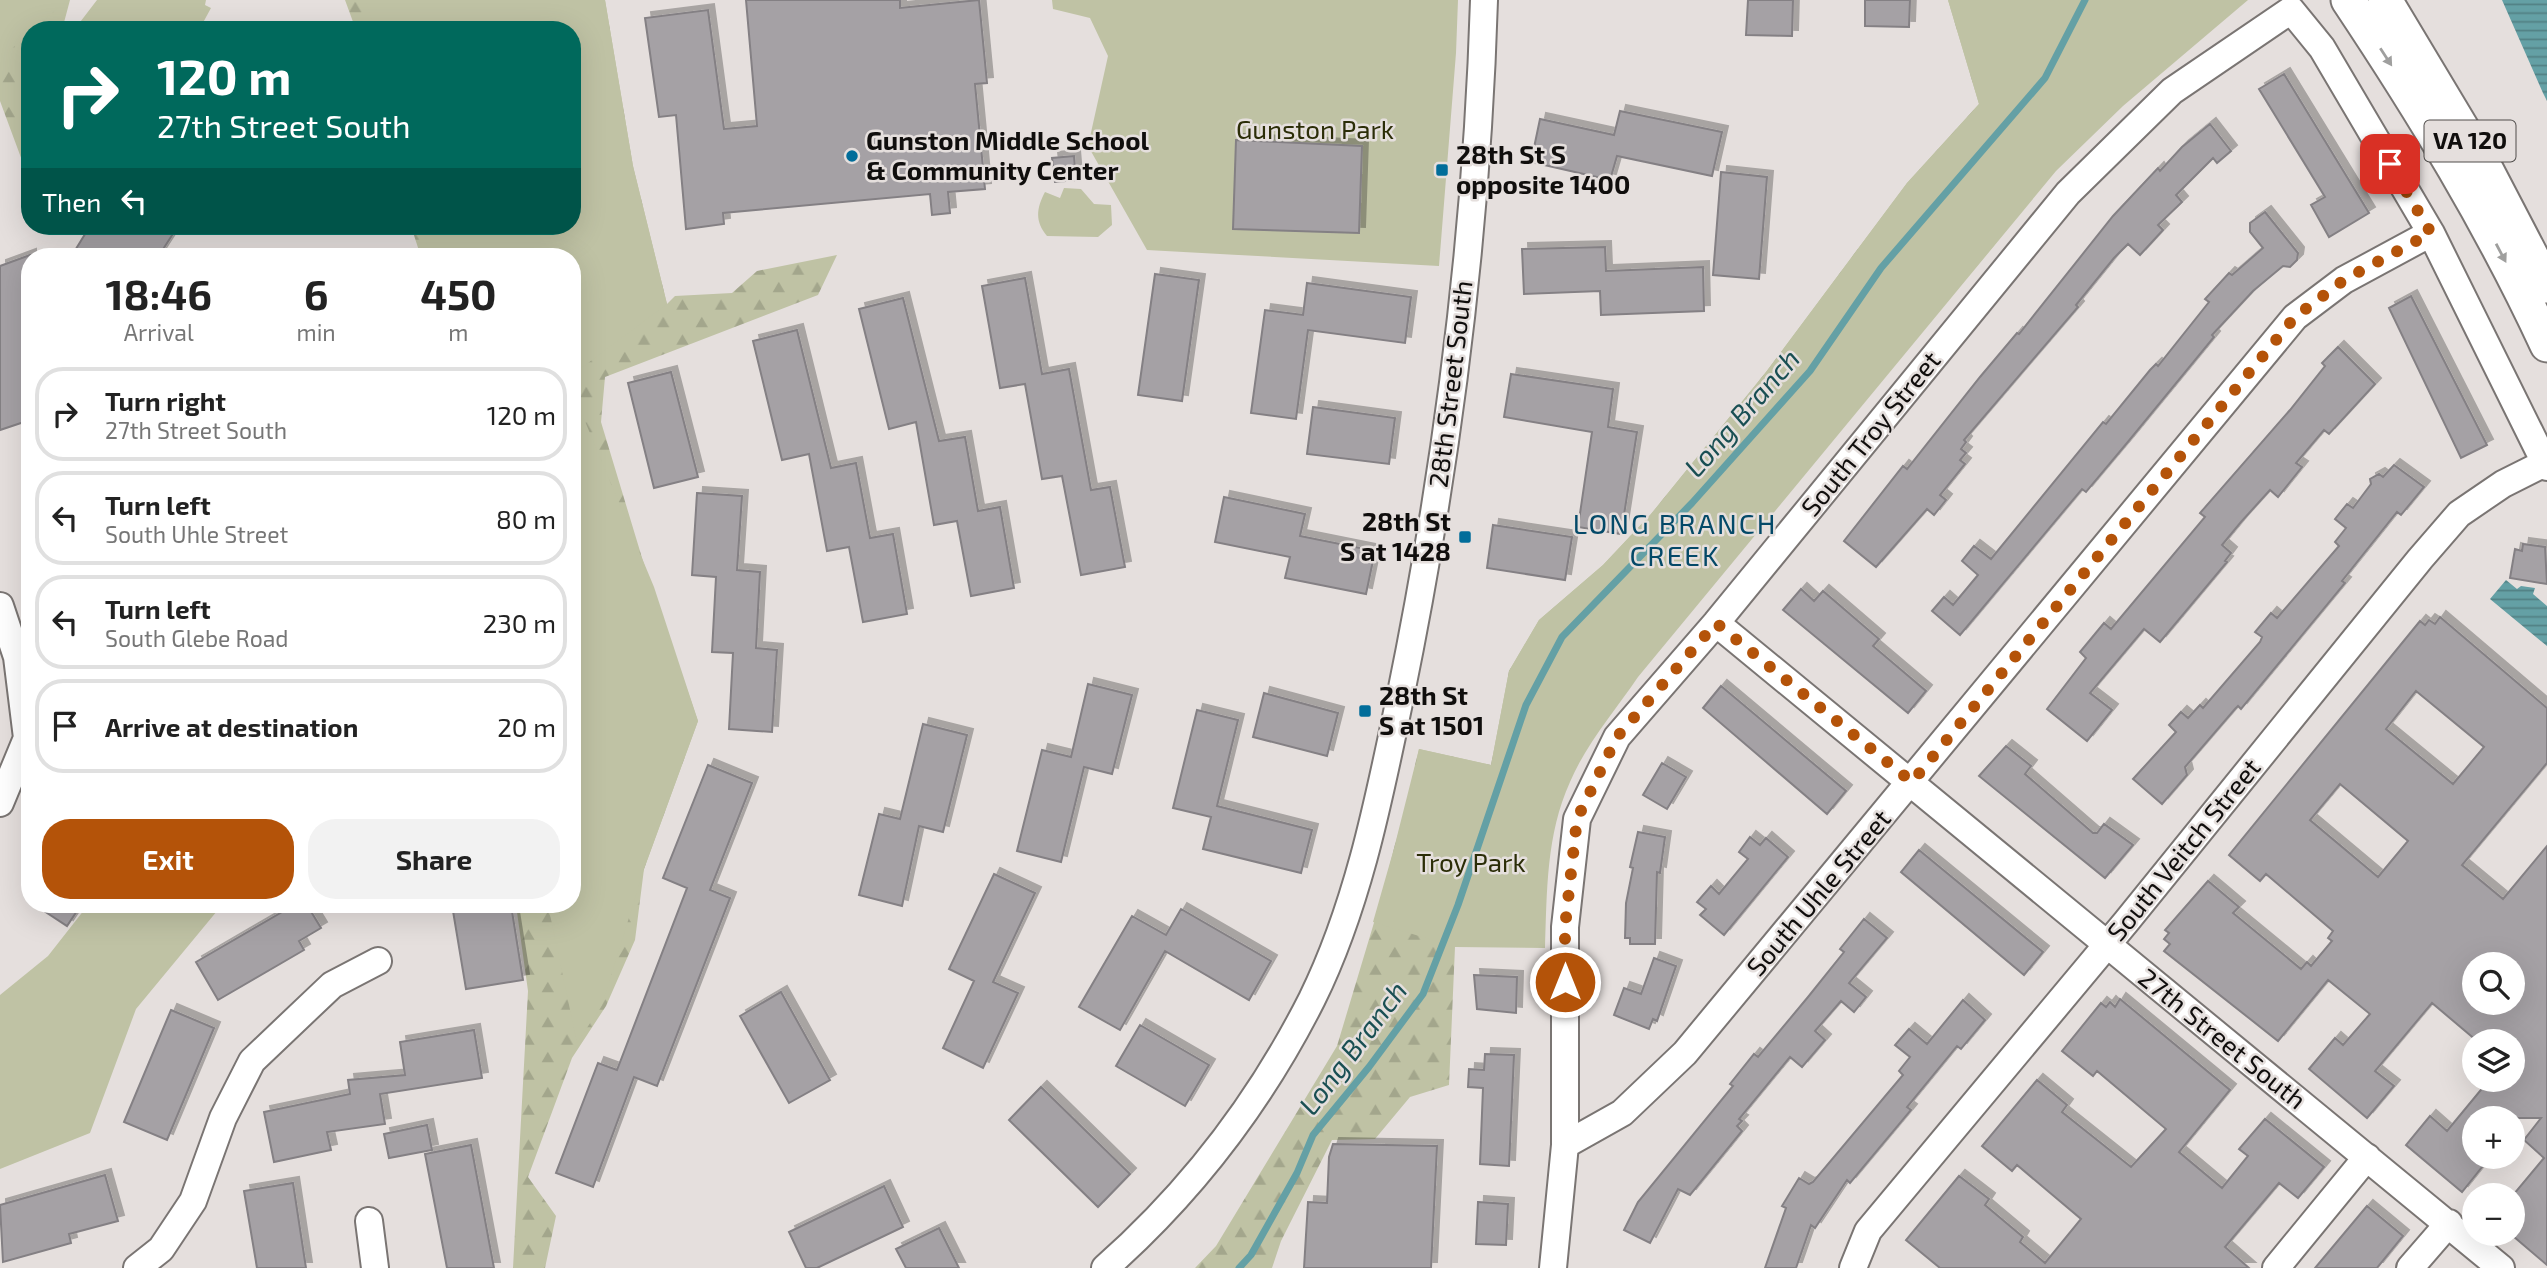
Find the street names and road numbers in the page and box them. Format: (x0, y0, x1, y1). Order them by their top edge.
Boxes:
road number: VA 120 (2424, 120, 2516, 162)
street label: 28th Street South (1421, 278, 1478, 489)
street label: South Troy Street (1794, 344, 1946, 522)
street label: South Veitch Street (2100, 752, 2266, 946)
street label: South Uhle Street (1739, 803, 1896, 981)
street label: 27th Street South (2133, 961, 2313, 1115)

